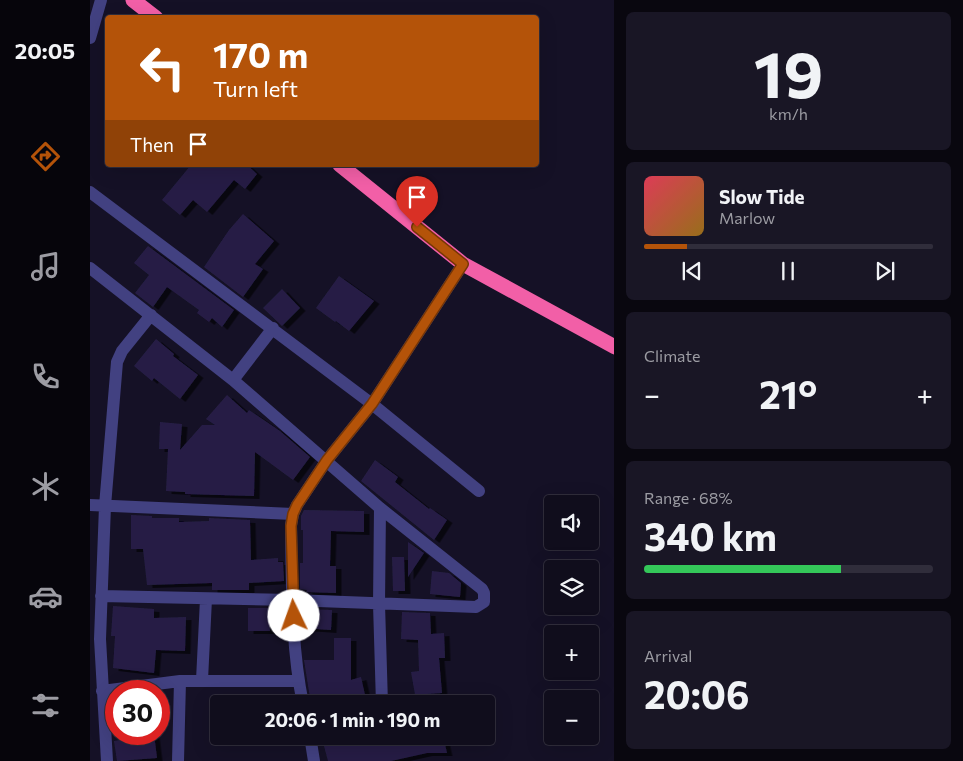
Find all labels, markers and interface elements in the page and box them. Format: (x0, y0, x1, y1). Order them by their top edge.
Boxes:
text: 170 m (213, 32, 308, 75)
text: 19 (754, 32, 823, 111)
icon: left (130, 35, 195, 100)
text: 20:05 (15, 37, 75, 64)
text: Turn left (213, 75, 298, 102)
text: km/h (769, 104, 808, 123)
icon: arrive (184, 130, 212, 158)
text: Then (130, 133, 174, 156)
icon: directions (28, 139, 63, 174)
pin (396, 176, 438, 227)
icon: arrive (403, 183, 431, 211)
text: Slow Tide (719, 185, 805, 208)
text: Marlow (719, 208, 775, 227)
icon: music (28, 249, 63, 284)
icon: previous (678, 257, 706, 285)
icon: pause (774, 257, 802, 285)
icon: next (871, 257, 899, 285)
text: Climate (644, 346, 700, 365)
icon: phone (28, 359, 63, 394)
text: 21° (759, 370, 817, 417)
text: − (644, 377, 660, 411)
text: + (917, 377, 933, 411)
icon: climate (28, 469, 63, 504)
text: Range · 68% (644, 488, 733, 507)
map controls (544, 495, 599, 745)
button: sound (544, 495, 599, 550)
text: 340 km (644, 512, 777, 559)
button: layers (544, 560, 599, 615)
icon: car (28, 579, 63, 614)
position arrow (267, 589, 319, 641)
button: + (544, 625, 599, 680)
text: Arrival (644, 646, 692, 665)
text: 20:06 (644, 670, 749, 717)
speed limit sign: 30 (105, 680, 170, 745)
icon: filters (28, 688, 63, 723)
button: − (544, 690, 599, 745)
text: 20:06 · 1 min · 190 m (265, 708, 440, 731)

